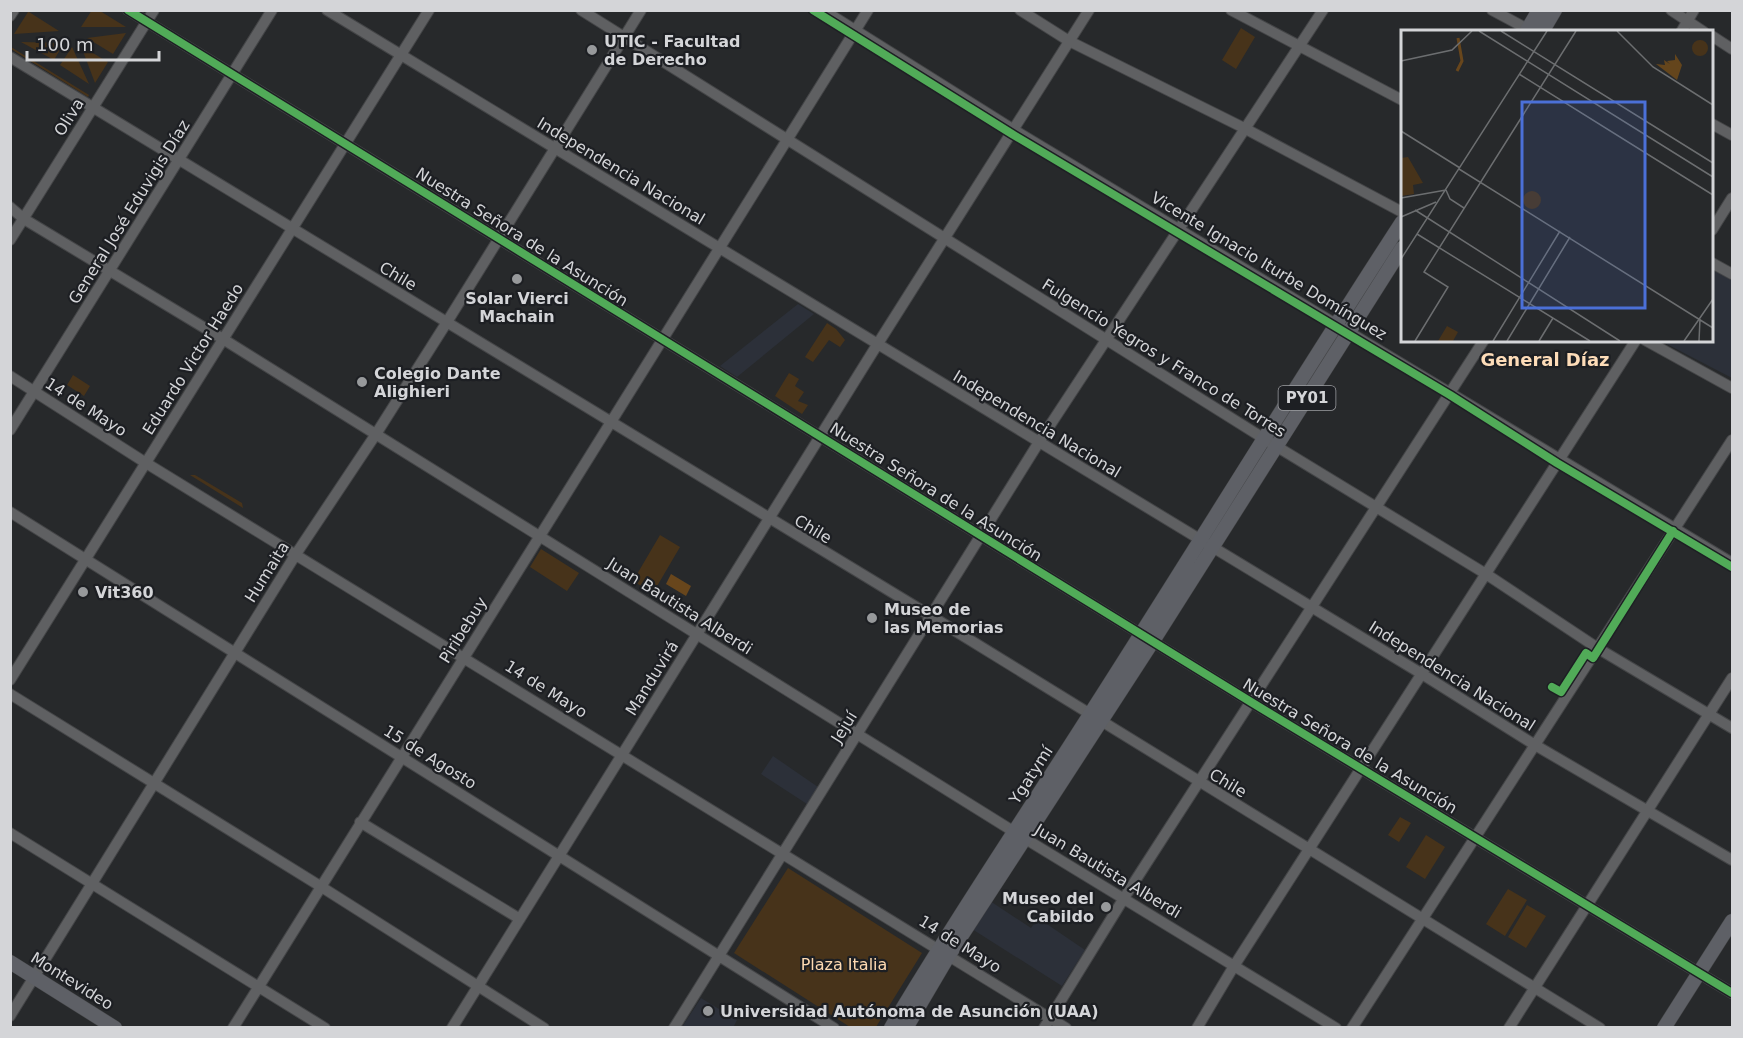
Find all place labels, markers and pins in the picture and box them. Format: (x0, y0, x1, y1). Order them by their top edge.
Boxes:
place label: UTIC - Facultad de Derecho (604, 32, 740, 69)
marker: UTIC - Facultad de Derecho (585, 43, 599, 57)
marker: Solar Vierci Machain (510, 272, 524, 286)
place label: Solar Vierci Machain (465, 289, 569, 326)
place label: Colegio Dante Alighieri (374, 364, 501, 401)
marker: Colegio Dante Alighieri (355, 375, 369, 389)
place label: Vit360 (95, 583, 154, 602)
marker: Vit360 (76, 585, 90, 599)
place label: Museo de las Memorias (884, 600, 1004, 637)
marker: Museo de las Memorias (865, 611, 879, 625)
place label: Museo del Cabildo (1002, 889, 1094, 926)
marker: Museo del Cabildo (1099, 900, 1113, 914)
place label: Universidad Autónoma de Asunción (UAA) (720, 1002, 1099, 1021)
marker: Universidad Autónoma de Asunción (UAA) (701, 1004, 715, 1018)

